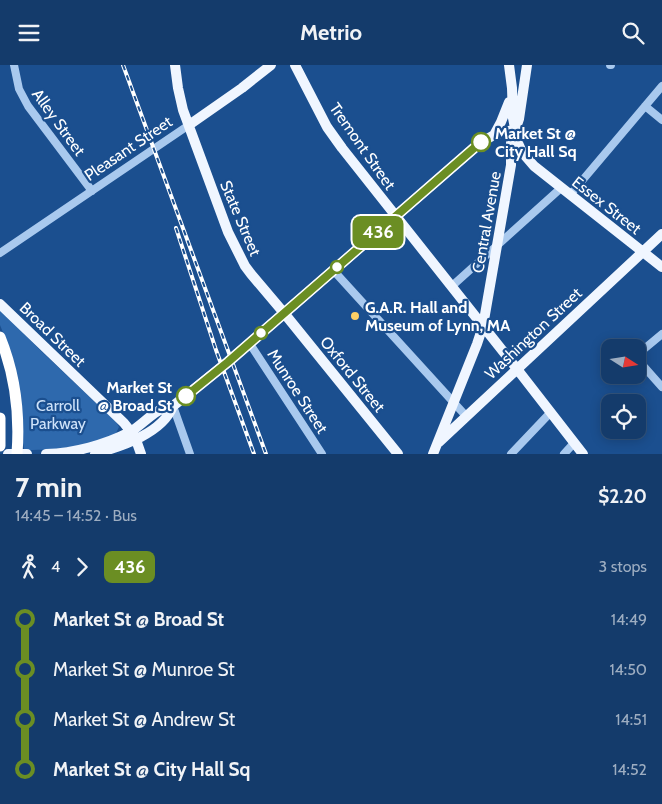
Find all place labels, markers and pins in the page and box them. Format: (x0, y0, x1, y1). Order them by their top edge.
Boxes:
place label: Market St @ City Hall Sq (495, 124, 577, 161)
marker: Market St @ City Hall Sq (471, 132, 491, 152)
unlabelled marker (330, 260, 344, 274)
place label: G.A.R. Hall and Museum of Lynn, MA (365, 298, 510, 335)
marker: G.A.R. Hall and Museum of Lynn, MA (349, 310, 361, 322)
unlabelled marker (254, 326, 268, 340)
place label: Market St @ Broad St (97, 378, 172, 415)
marker: Market St @ Broad St (176, 386, 196, 406)

